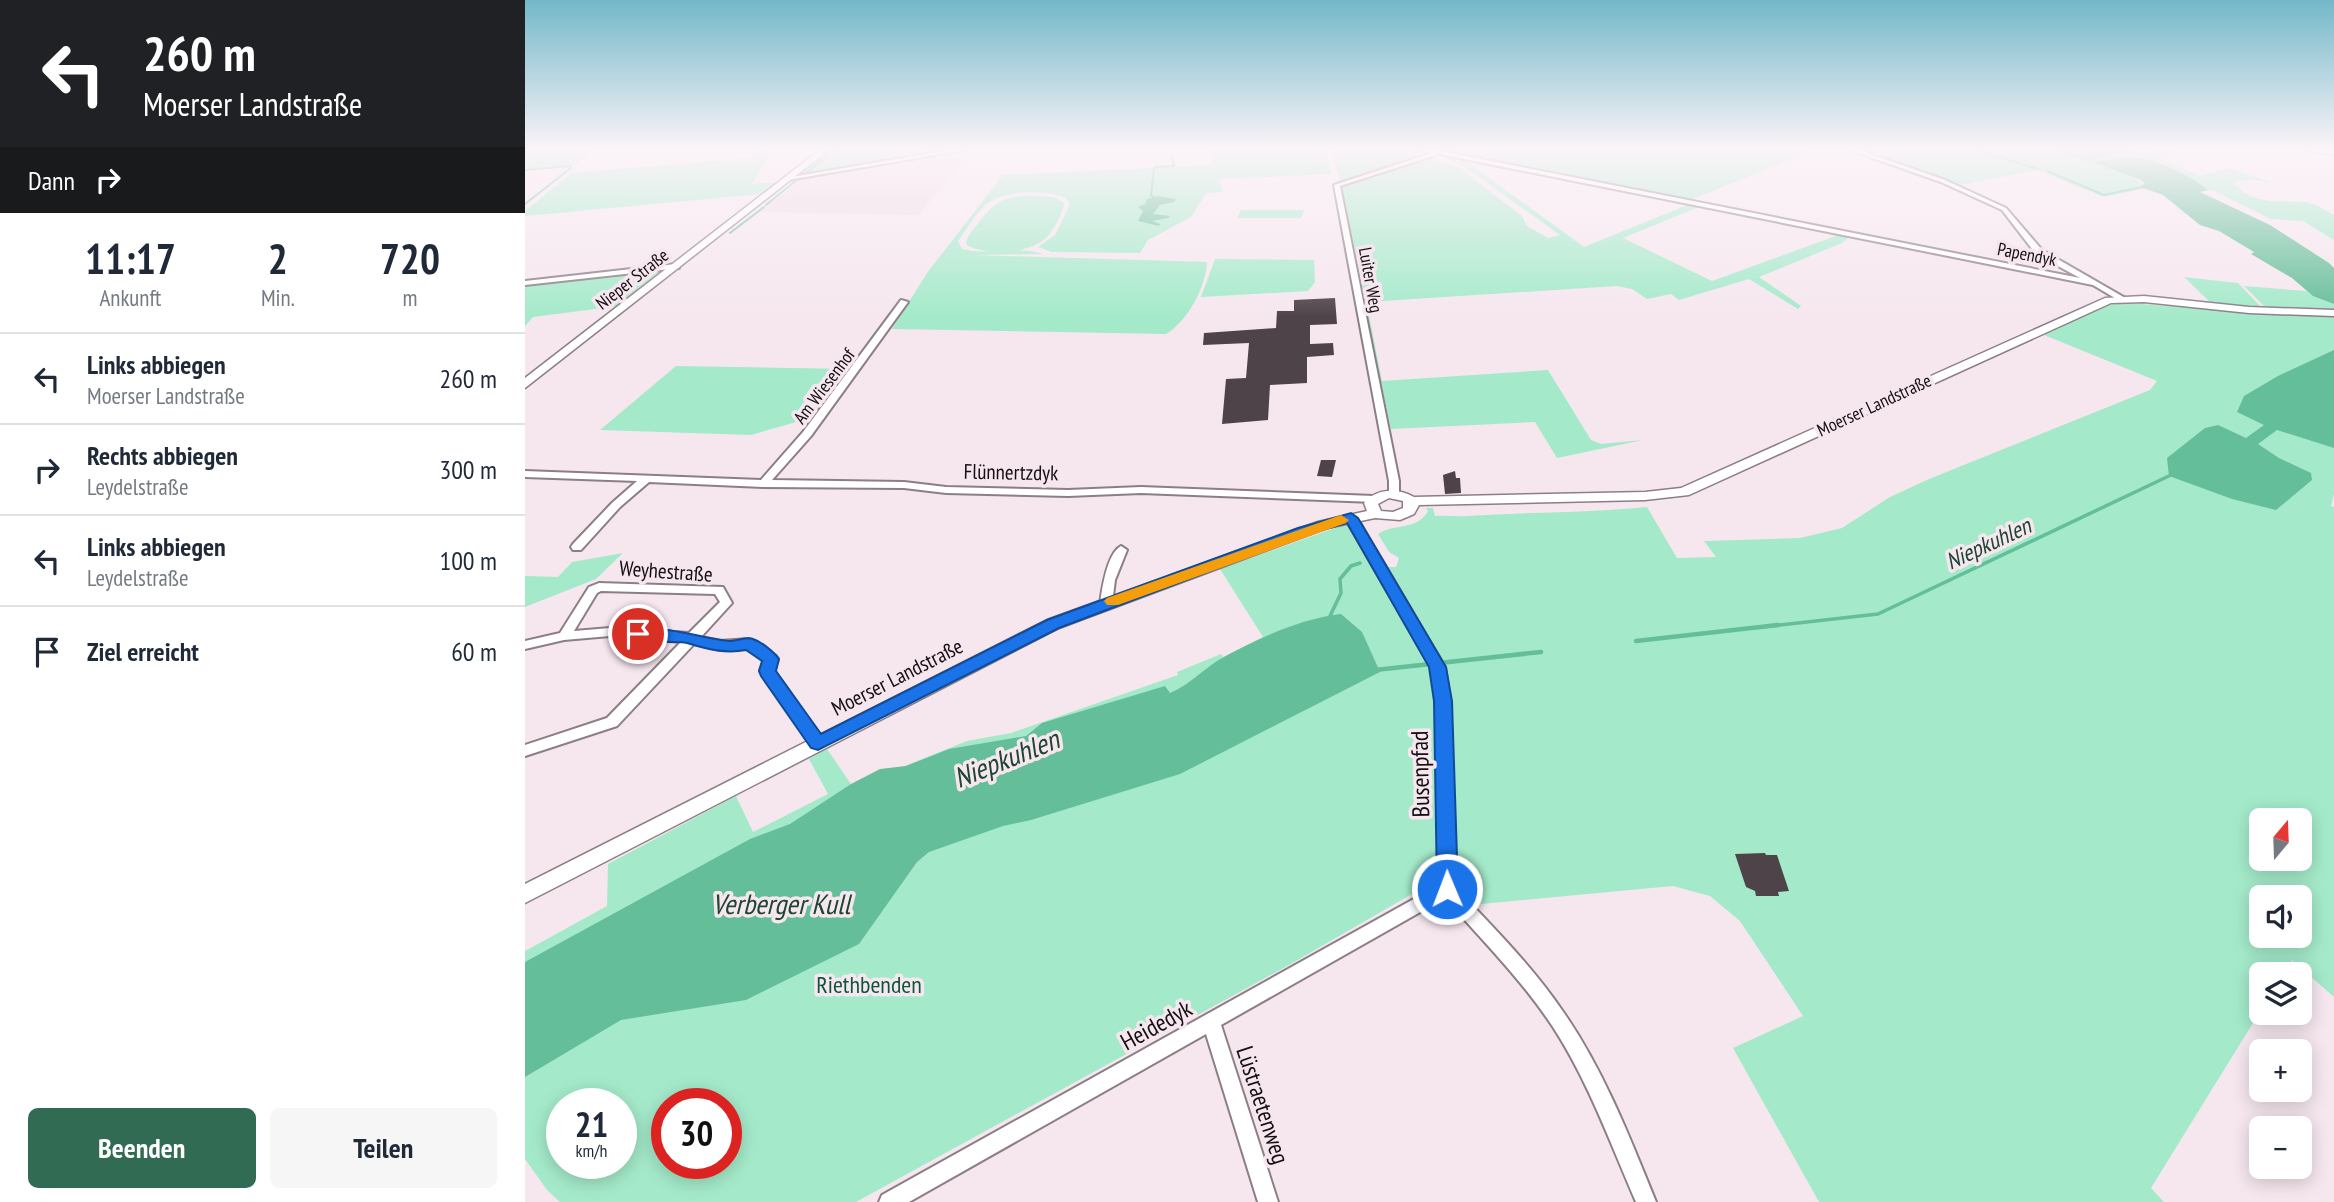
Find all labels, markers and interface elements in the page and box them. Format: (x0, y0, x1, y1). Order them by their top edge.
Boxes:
text: 260 m (143, 21, 256, 85)
icon: left (28, 28, 119, 119)
text: Moerser Landstraße (143, 83, 362, 125)
icon: right (89, 161, 127, 199)
text: Dann (28, 164, 75, 197)
text: 11:17 (85, 231, 176, 286)
text: 2 (268, 231, 288, 286)
text: 720 (380, 231, 440, 286)
street label: Papendyk (1996, 237, 2058, 271)
street label: Nieper Straße (591, 243, 673, 315)
street label: Luiter Weg (1354, 245, 1388, 315)
text: Ankunft (99, 283, 161, 312)
text: Min. (261, 283, 295, 312)
text: m (402, 283, 417, 312)
street label: Am Wiesenhof (788, 343, 861, 428)
text: Links abbiegen (87, 348, 226, 381)
icon: left (28, 360, 66, 398)
text: 260 m (439, 362, 497, 395)
street label: Moerser Landstraße (1813, 369, 1935, 441)
text: Moerser Landstraße (87, 381, 245, 410)
text: Rechts abbiegen (87, 439, 238, 472)
icon: right (28, 451, 66, 489)
text: 300 m (439, 453, 497, 486)
street label: Flünnertzdyk (964, 458, 1058, 486)
text: Leydelstraße (87, 472, 188, 501)
water label: Niepkuhlen (1941, 510, 2037, 575)
text: Links abbiegen (87, 530, 226, 563)
icon: left (28, 542, 66, 580)
text: 100 m (439, 544, 497, 577)
street label: Weyhestraße (618, 554, 714, 588)
text: Leydelstraße (87, 563, 188, 592)
pin (608, 604, 668, 664)
icon: arrive (619, 615, 657, 653)
street label: Moerser Landstraße (827, 632, 967, 722)
icon: arrive (28, 633, 66, 671)
text: Ziel erreicht (87, 635, 199, 668)
text: 60 m (451, 635, 497, 668)
water label: Niepkuhlen (948, 719, 1066, 796)
street label: Busenpfad (1404, 730, 1436, 818)
north arrow (2249, 808, 2312, 872)
map controls (2249, 808, 2312, 1179)
position arrow (1410, 852, 1484, 926)
water label: Verberger Kull (712, 885, 852, 922)
button: sound (2249, 885, 2312, 948)
button: layers (2249, 962, 2312, 1025)
park label: Riethbenden (816, 969, 922, 1000)
street label: Heidedyk (1115, 992, 1198, 1057)
button: + (2249, 1039, 2312, 1102)
street label: Lüstraetenweg (1229, 1042, 1297, 1168)
speed limit sign: 30 (651, 1088, 742, 1179)
text: 21 (575, 1101, 608, 1147)
button: Beenden (28, 1108, 256, 1188)
button: Teilen (270, 1108, 497, 1188)
button: − (2249, 1116, 2312, 1179)
text: km/h (576, 1139, 607, 1162)

